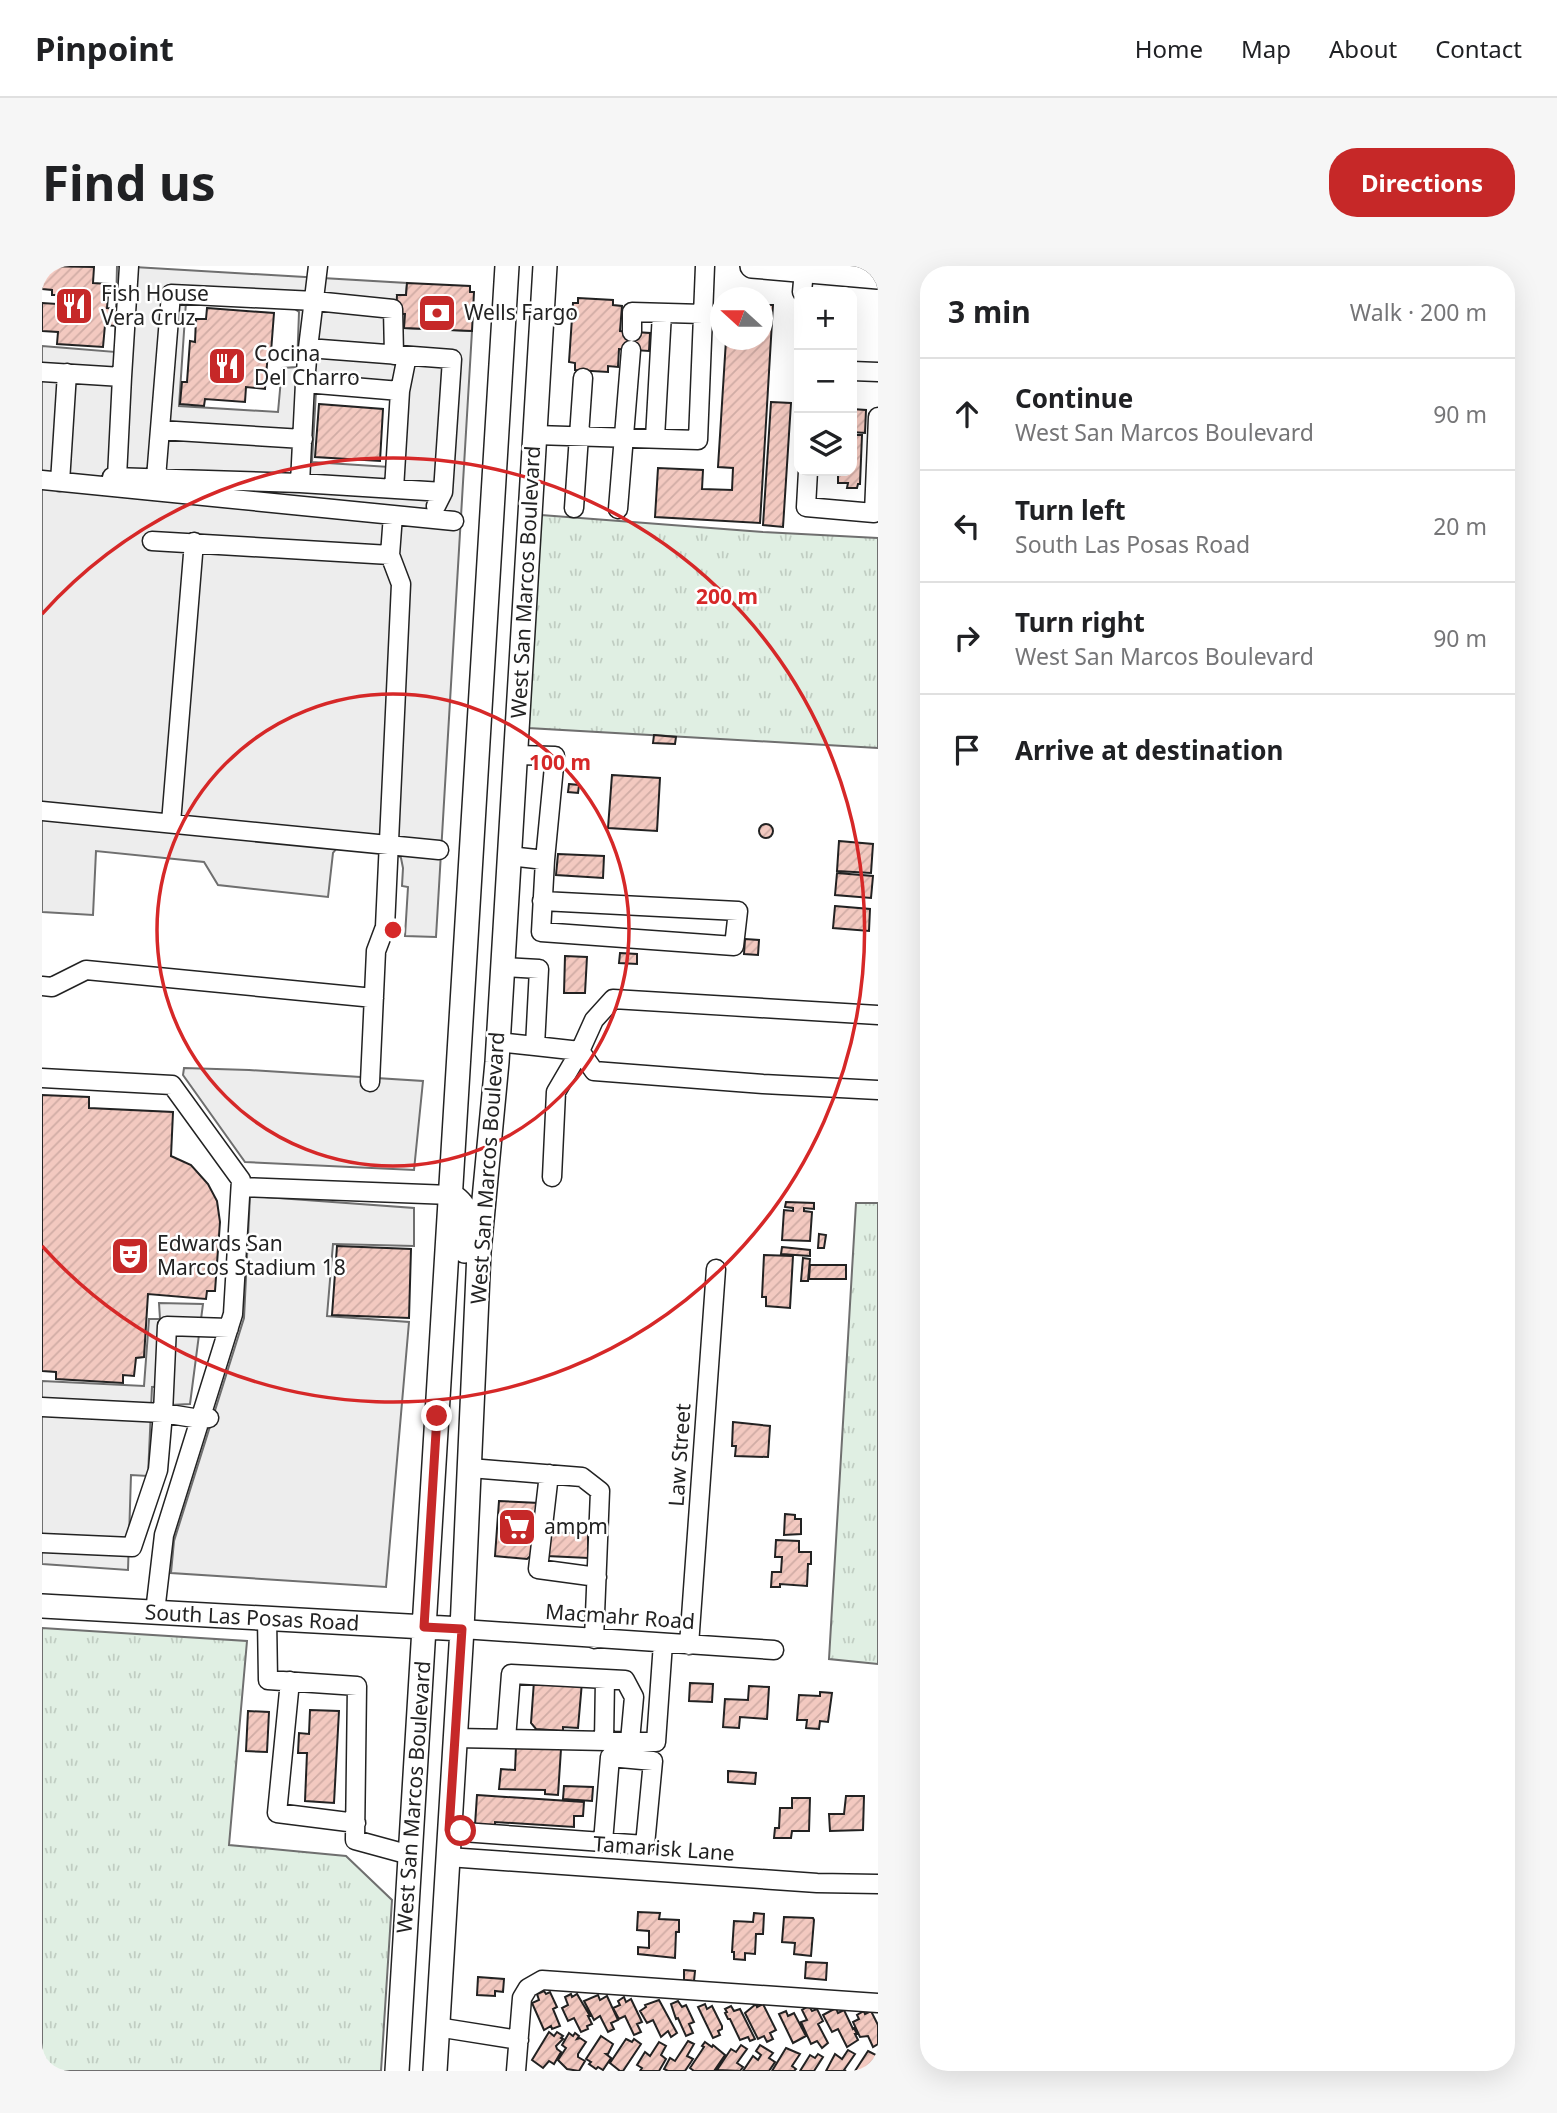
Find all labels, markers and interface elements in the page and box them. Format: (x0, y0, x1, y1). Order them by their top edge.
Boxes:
text: Pinpoint (35, 26, 174, 71)
text: Home (1135, 32, 1203, 65)
text: Map (1241, 32, 1291, 65)
text: About (1329, 32, 1397, 65)
text: Contact (1435, 32, 1522, 65)
button: Directions (1329, 148, 1515, 217)
text: Find us (42, 149, 216, 215)
place label: Fish House Vera Cruz (101, 279, 209, 331)
restaurant icon: Fish House Vera Cruz (53, 285, 95, 327)
north arrow (710, 287, 773, 350)
map controls (794, 287, 857, 476)
button: + (794, 287, 857, 350)
text: 3 min (948, 291, 1031, 332)
bank icon: Wells Fargo (416, 292, 458, 334)
text: Walk · 200 m (1350, 296, 1487, 328)
place label: Wells Fargo (464, 298, 578, 326)
place label: Cocina Del Charro (254, 339, 360, 391)
restaurant icon: Cocina Del Charro (206, 345, 248, 387)
button: − (794, 350, 857, 413)
text: Continue (1015, 380, 1133, 416)
icon: ahead (948, 395, 986, 433)
text: 90 m (1433, 398, 1487, 430)
button: layers (794, 413, 857, 476)
text: West San Marcos Boulevard (1015, 416, 1314, 448)
street label: West San Marcos Boulevard (504, 445, 546, 719)
text: Turn left (1015, 492, 1126, 528)
icon: left (948, 507, 986, 545)
text: 20 m (1433, 510, 1487, 542)
text: South Las Posas Road (1015, 528, 1250, 560)
text: 200 m (696, 582, 758, 610)
text: Turn right (1015, 604, 1145, 640)
icon: right (948, 619, 986, 657)
text: 90 m (1433, 622, 1487, 654)
text: West San Marcos Boulevard (1015, 640, 1314, 672)
icon: arrive (948, 731, 986, 769)
text: Arrive at destination (1015, 732, 1284, 768)
text: 100 m (529, 748, 591, 776)
centre of rings (381, 918, 405, 942)
street label: West San Marcos Boulevard (464, 1031, 510, 1305)
place label: Edwards San Marcos Stadium 18 (157, 1229, 346, 1281)
theatre icon: Edwards San Marcos Stadium 18 (109, 1235, 151, 1277)
route end (421, 1400, 452, 1431)
street label: Law Street (661, 1402, 697, 1507)
supermarket icon: ampm (496, 1506, 538, 1548)
place label: ampm (544, 1512, 608, 1540)
street label: South Las Posas Road (144, 1597, 360, 1637)
street label: Macmahr Road (544, 1597, 696, 1635)
street label: West San Marcos Boulevard (390, 1660, 436, 1934)
route start (445, 1815, 476, 1846)
street label: Tamarisk Lane (592, 1829, 736, 1867)

